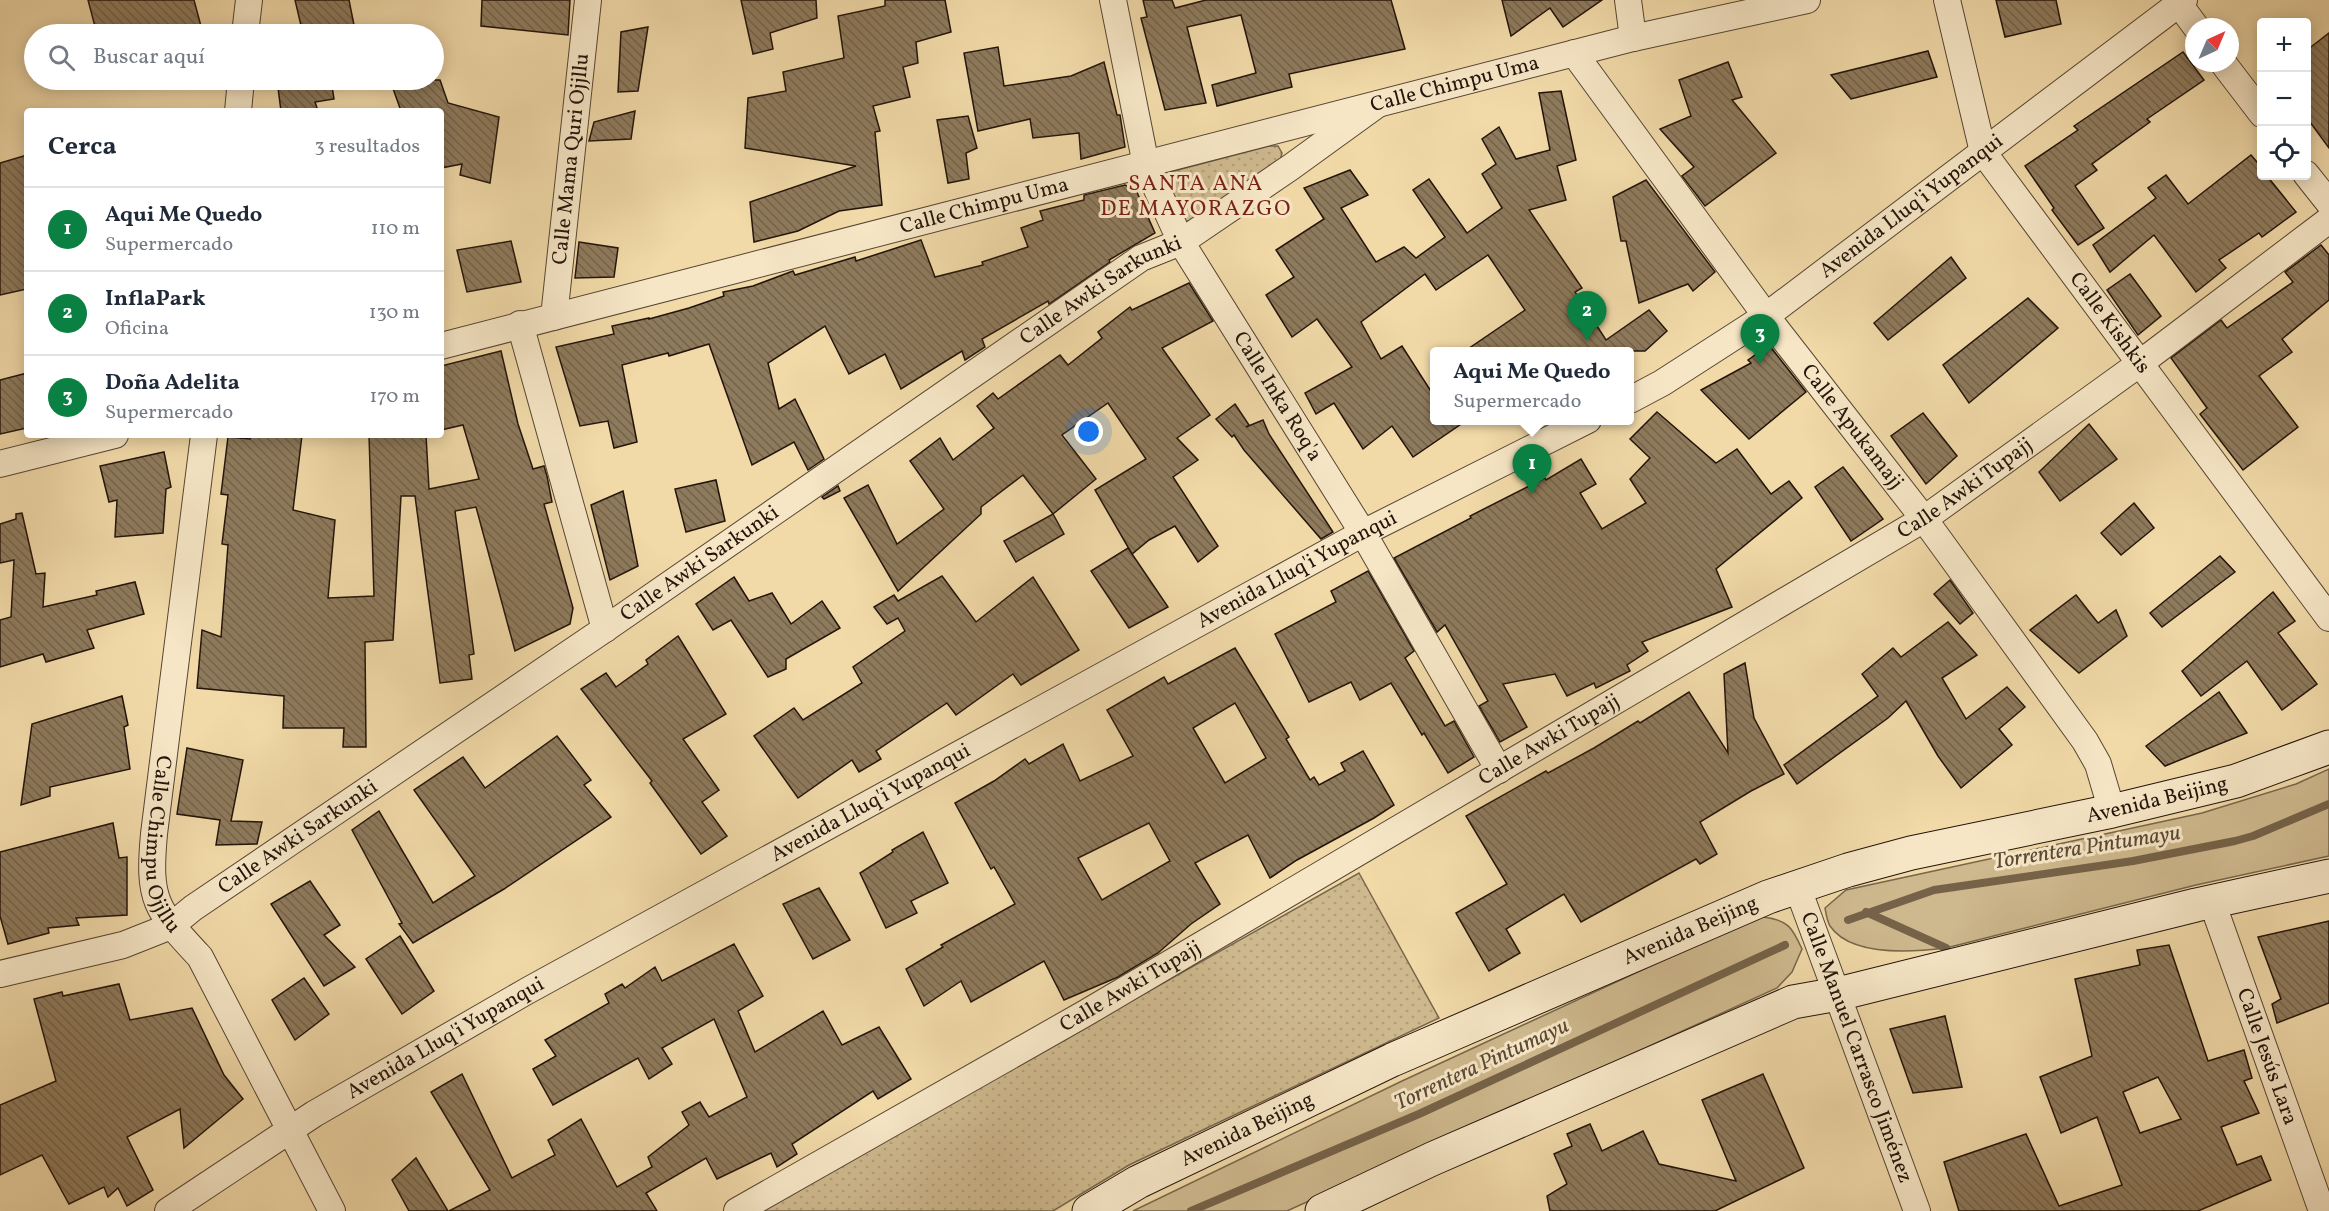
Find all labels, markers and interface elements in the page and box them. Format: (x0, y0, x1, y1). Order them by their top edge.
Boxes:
north arrow (2185, 18, 2239, 72)
map controls (2257, 18, 2311, 180)
button: + (2257, 18, 2311, 72)
search box (24, 24, 444, 90)
icon: search (45, 41, 78, 74)
text: Buscar aquí (93, 42, 205, 73)
street label: Calle Chimpu Uma (1367, 48, 1542, 120)
street label: Calle Mama Quri Ojjllu (545, 52, 597, 266)
button: − (2257, 72, 2311, 126)
button: locate (2257, 126, 2311, 180)
street label: Avenida Lluq'i Yupanqui (1813, 127, 2009, 285)
text: Cerca (48, 129, 117, 165)
text: 3 resultados (315, 133, 420, 161)
district label: SANTA ANA DE MAYORAZGO (1100, 169, 1292, 225)
street label: Calle Chimpu Uma (897, 170, 1072, 241)
text: Aqui Me Quedo (105, 200, 262, 231)
text: 1 (63, 215, 72, 243)
text: 110 m (371, 215, 420, 243)
street label: Calle Awki Sarkunki (1014, 229, 1186, 352)
text: Supermercado (105, 231, 233, 259)
street label: Calle Kishkis (2063, 266, 2157, 380)
text: InflaPark (105, 284, 206, 315)
pin: 2 (1568, 292, 1606, 341)
text: 2 (62, 299, 73, 327)
text: 130 m (369, 299, 420, 327)
pin: 3 (1740, 314, 1780, 364)
text: Oficina (105, 315, 169, 343)
street label: Calle Inka Roq'a (1226, 326, 1329, 467)
popup (1430, 347, 1634, 425)
text: Aqui Me Quedo (1453, 357, 1611, 388)
street label: Calle Apukamajj (1794, 358, 1910, 496)
text: Doña Adelita (105, 368, 240, 399)
text: 3 (62, 383, 73, 411)
text: 170 m (370, 383, 420, 411)
text: Supermercado (1453, 388, 1581, 416)
text: Supermercado (105, 399, 233, 427)
your location (1074, 417, 1103, 446)
street label: Calle Awki Tupajj (1892, 431, 2039, 546)
pin: 1 (1512, 444, 1552, 494)
street label: Calle Awki Sarkunki (614, 498, 785, 629)
street label: Avenida Lluq'i Yupanqui (1192, 504, 1402, 636)
street label: Calle Awki Tupajj (1473, 687, 1625, 793)
street label: Avenida Lluq'i Yupanqui (765, 736, 976, 869)
street label: Calle Chimpu Ojjllu (138, 754, 187, 940)
street label: Avenida Beijing (2084, 769, 2231, 830)
street label: Calle Awki Sarkunki (212, 773, 383, 902)
water label: Torrentera Pintumayu (1991, 818, 2183, 878)
street label: Avenida Beijing (1618, 889, 1763, 973)
street label: Calle Manuel Carrasco Jiménez (1793, 908, 1920, 1187)
street label: Calle Awki Tupajj (1054, 934, 1207, 1039)
street label: Avenida Lluq'i Yupanqui (341, 970, 549, 1107)
street label: Calle Jesús Lara (2229, 984, 2305, 1129)
water label: Torrentera Pintumayu (1390, 1011, 1574, 1119)
street label: Avenida Beijing (1176, 1085, 1319, 1174)

